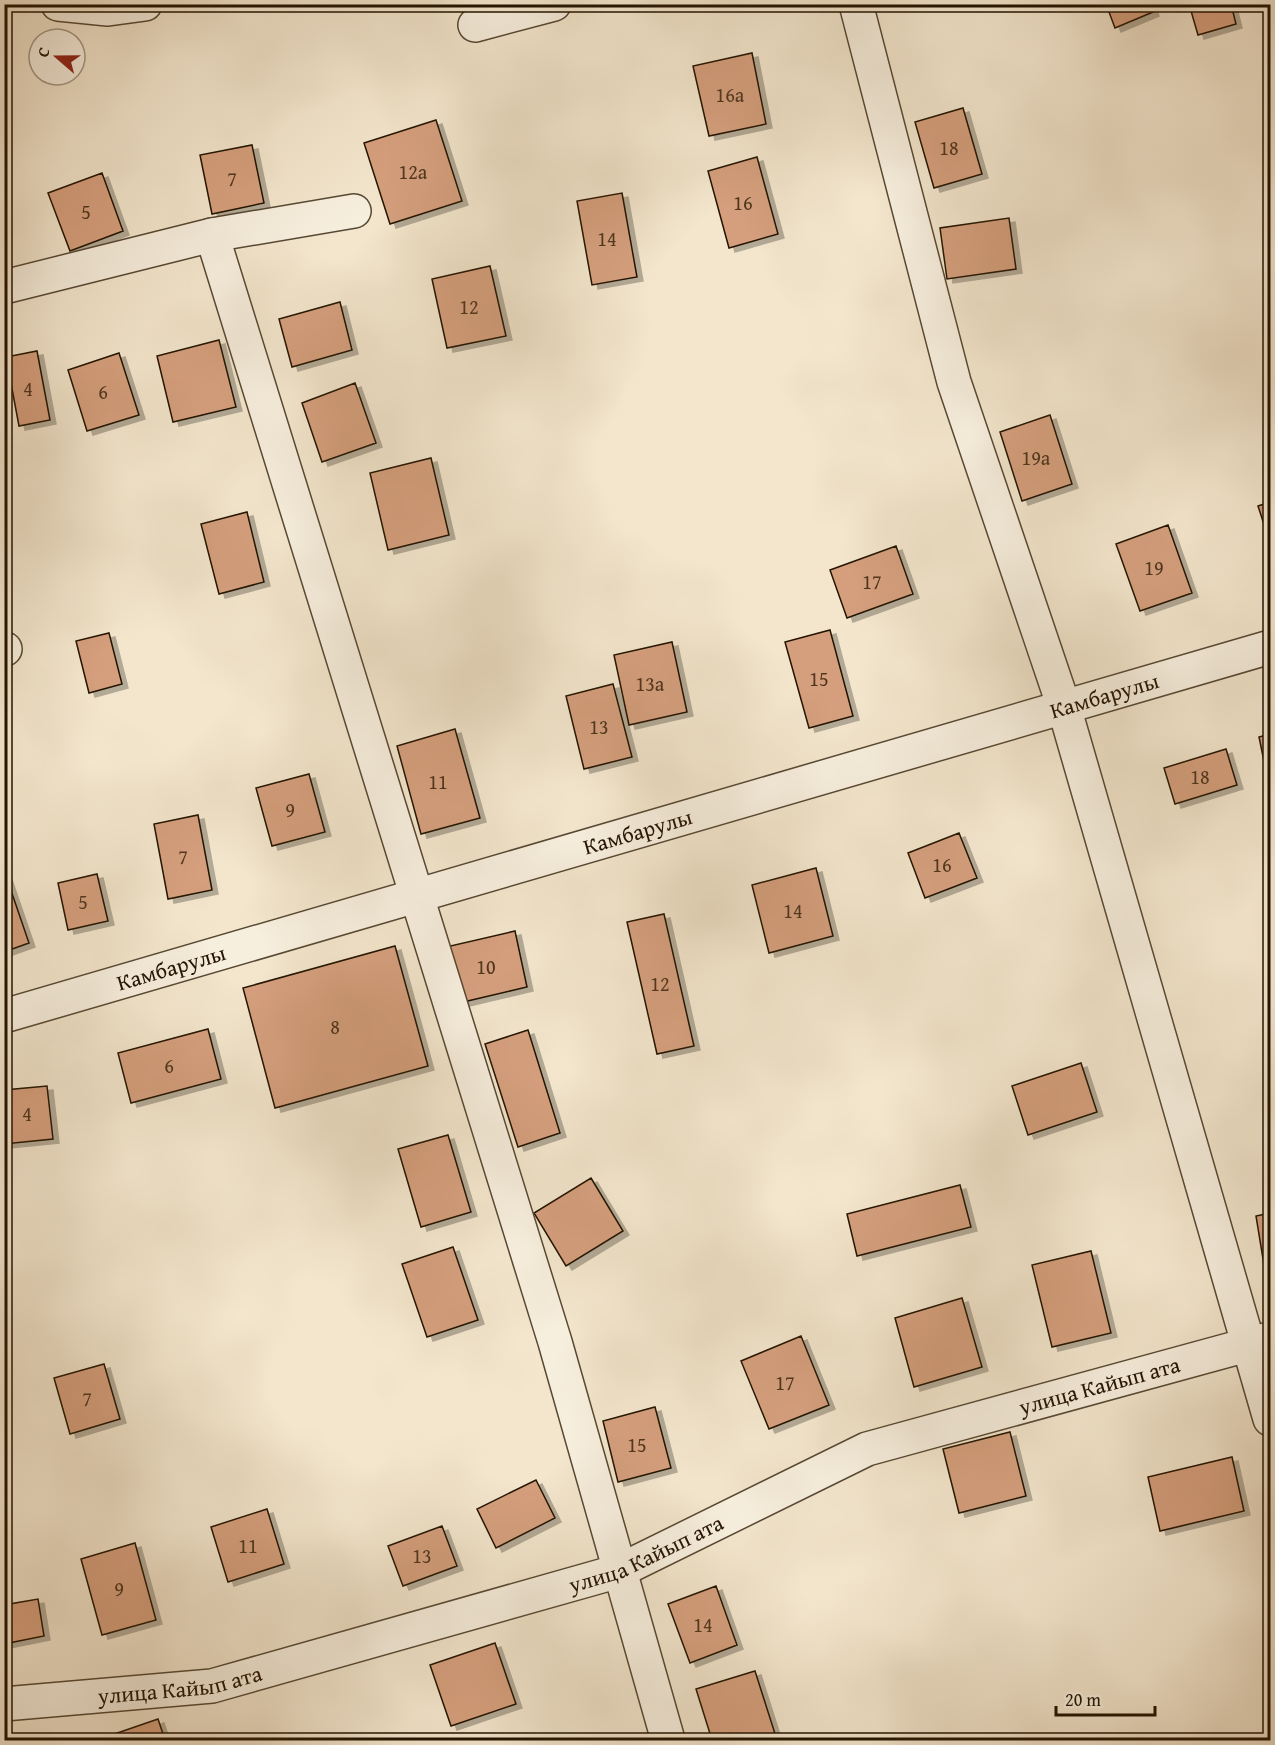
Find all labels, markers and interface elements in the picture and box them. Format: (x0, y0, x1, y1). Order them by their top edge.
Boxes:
north arrow (27, 27, 87, 87)
text: С (30, 44, 56, 60)
house number: 16а (716, 80, 745, 109)
house number: 18 (939, 133, 959, 162)
house number: 12а (399, 157, 428, 186)
house number: 7 (227, 164, 237, 193)
house number: 16 (733, 188, 753, 217)
house number: 5 (81, 197, 91, 226)
house number: 14 (597, 224, 617, 253)
house number: 12 (459, 292, 479, 321)
house number: 4 (23, 374, 33, 403)
house number: 6 (98, 377, 108, 406)
house number: 19а (1022, 443, 1051, 472)
house number: 19 (1144, 553, 1164, 582)
house number: 17 (862, 567, 882, 596)
house number: 15 (809, 664, 829, 693)
street label: Камбарулы (1046, 664, 1163, 726)
house number: 13а (636, 669, 665, 698)
house number: 13 (589, 712, 609, 741)
house number: 18 (1190, 762, 1210, 791)
house number: 11 (428, 767, 448, 796)
house number: 9 (285, 795, 295, 824)
street label: Камбарулы (579, 800, 696, 862)
house number: 7 (178, 842, 188, 871)
house number: 16 (932, 850, 952, 879)
house number: 5 (78, 887, 88, 916)
house number: 14 (783, 896, 803, 925)
street label: Камбарулы (113, 936, 229, 998)
house number: 10 (476, 952, 496, 981)
house number: 12 (650, 969, 670, 998)
house number: 8 (330, 1012, 340, 1041)
house number: 6 (164, 1051, 174, 1080)
house number: 4 (22, 1099, 32, 1128)
street label: улица Кайып ата (1014, 1348, 1184, 1423)
house number: 17 (775, 1368, 795, 1397)
house number: 7 (82, 1384, 92, 1413)
house number: 15 (627, 1430, 647, 1459)
street label: улица Кайып ата (564, 1506, 729, 1601)
house number: 11 (238, 1531, 258, 1560)
house number: 13 (412, 1541, 432, 1570)
house number: 9 (114, 1574, 124, 1603)
house number: 14 (693, 1610, 713, 1639)
street label: улица Кайып ата (95, 1657, 266, 1712)
scale bar (1056, 1679, 1155, 1717)
text: 20 m (1065, 1686, 1101, 1713)

